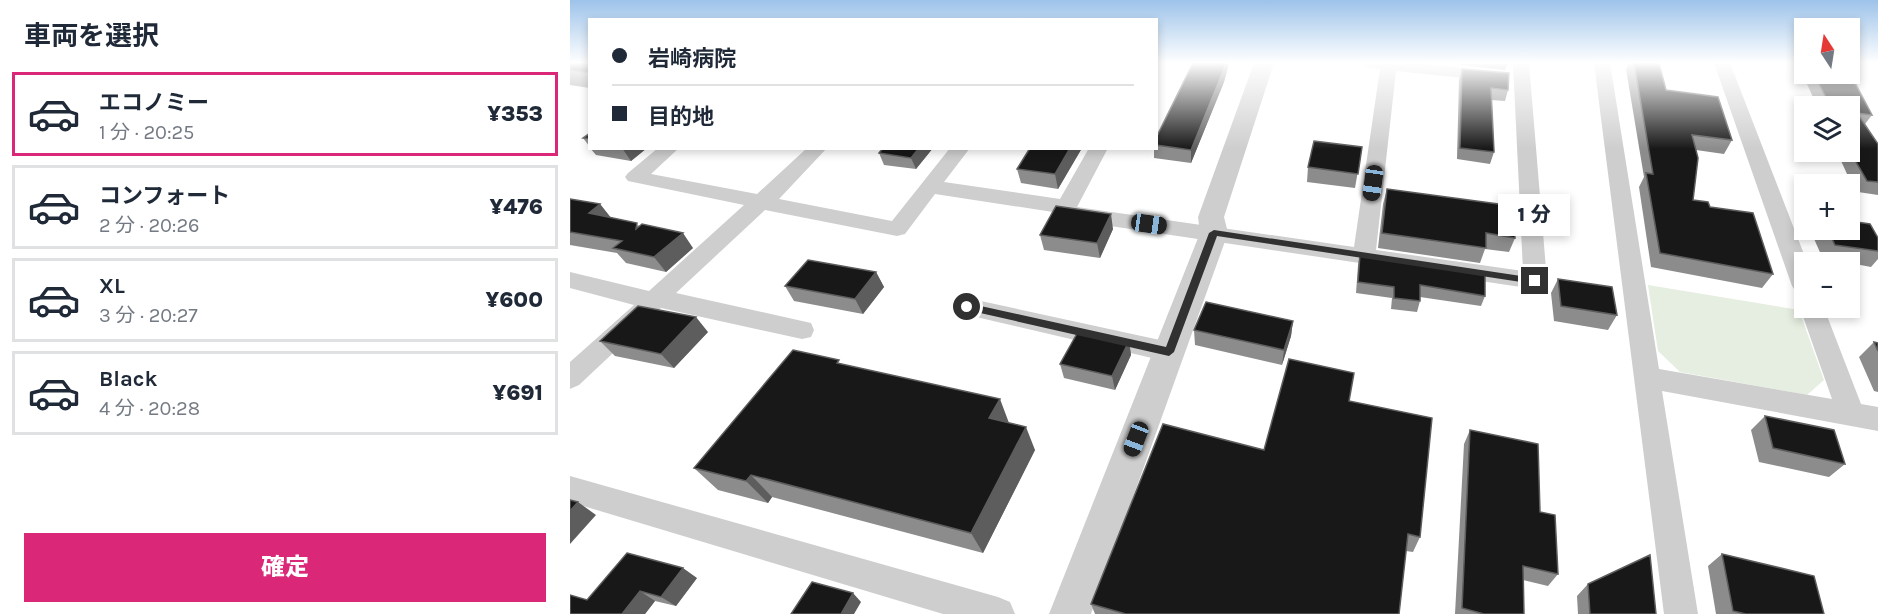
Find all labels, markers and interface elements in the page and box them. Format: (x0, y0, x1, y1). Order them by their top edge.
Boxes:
north arrow (1794, 18, 1860, 84)
map controls (1794, 18, 1860, 318)
text: 車両を選択 (24, 20, 159, 52)
text: 岩崎病院 (648, 46, 736, 72)
icon: car (27, 87, 81, 141)
text: エコノミー (99, 90, 209, 116)
button: layers (1794, 96, 1860, 162)
text: ¥353 (487, 101, 543, 127)
text: 目的地 (648, 104, 714, 130)
text: 1 分 · 20:25 (99, 121, 194, 144)
car (1362, 164, 1384, 202)
button: + (1794, 174, 1860, 240)
icon: car (27, 180, 81, 234)
text: コンフォート (99, 183, 230, 209)
text: ¥476 (490, 194, 543, 220)
callout: 1 分 (1499, 194, 1571, 236)
text: 1 分 (1517, 203, 1551, 226)
car (1130, 213, 1168, 235)
text: 2 分 · 20:26 (99, 214, 200, 237)
button: − (1794, 252, 1860, 318)
route end (1521, 267, 1548, 294)
icon: car (27, 273, 81, 327)
text: XL (99, 273, 125, 299)
text: ¥600 (485, 287, 543, 313)
route start (953, 293, 980, 320)
text: 3 分 · 20:27 (99, 304, 198, 327)
icon: car (27, 366, 81, 420)
text: Black (99, 366, 158, 392)
text: ¥691 (493, 380, 543, 406)
text: 4 分 · 20:28 (99, 397, 200, 420)
car (1121, 419, 1151, 459)
button: 確定 (24, 533, 546, 602)

